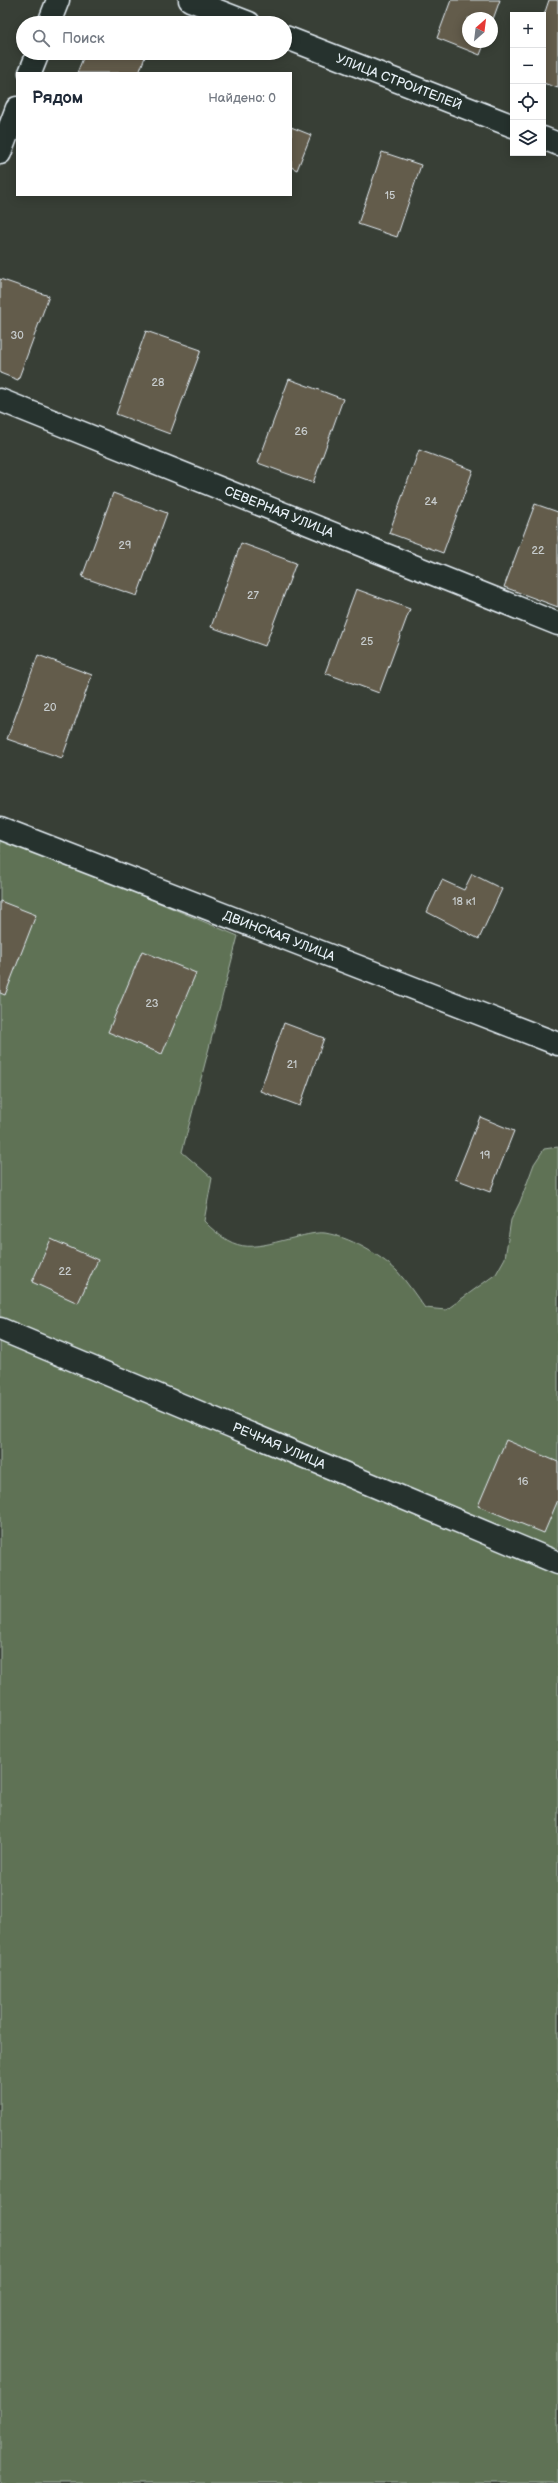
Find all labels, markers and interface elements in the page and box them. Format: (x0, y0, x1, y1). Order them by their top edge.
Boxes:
north arrow (462, 12, 498, 48)
map controls (510, 12, 546, 156)
button: + (510, 12, 546, 48)
search box (16, 16, 292, 60)
icon: search (30, 27, 52, 49)
text: Поиск (62, 29, 105, 48)
button: − (510, 48, 546, 84)
street label: УЛИЦА СТРОИТЕЛЕЙ (334, 51, 464, 113)
button: locate (510, 84, 546, 120)
text: Рядом (32, 88, 83, 108)
text: Найдено: 0 (208, 90, 276, 106)
button: layers (510, 120, 546, 156)
house number: 15 (385, 189, 395, 202)
house number: 30 (10, 329, 24, 342)
house number: 28 (152, 376, 164, 389)
house number: 26 (294, 425, 308, 438)
street label: СЕВЕРНАЯ УЛИЦА (222, 483, 336, 541)
house number: 24 (424, 495, 438, 508)
house number: 29 (119, 539, 131, 552)
house number: 22 (532, 544, 545, 557)
house number: 27 (247, 589, 260, 602)
house number: 25 (361, 635, 373, 648)
house number: 20 (44, 701, 57, 714)
house number: 18 к1 (452, 895, 476, 908)
street label: ДВИНСКАЯ УЛИЦА (221, 907, 337, 965)
house number: 23 (145, 997, 159, 1010)
house number: 21 (287, 1058, 297, 1071)
house number: 19 (480, 1149, 490, 1162)
house number: 22 (59, 1265, 72, 1278)
street label: РЕЧНАЯ УЛИЦА (230, 1419, 328, 1473)
house number: 16 (518, 1475, 529, 1488)

